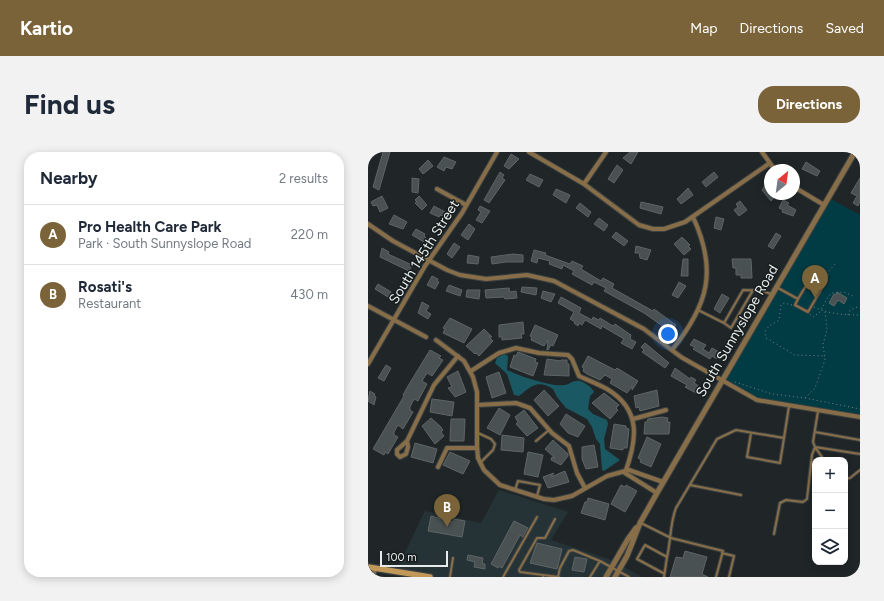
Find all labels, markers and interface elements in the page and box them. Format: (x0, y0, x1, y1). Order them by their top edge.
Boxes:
text: Kartio (20, 17, 73, 40)
text: Map (690, 20, 718, 37)
text: Directions (740, 20, 803, 37)
text: Saved (825, 20, 864, 37)
button: Directions (758, 86, 860, 123)
text: Find us (24, 87, 115, 121)
north arrow (764, 164, 800, 200)
text: Nearby (40, 168, 98, 188)
text: 2 results (279, 171, 328, 186)
street label: South 145th Street (385, 197, 463, 307)
text: Pro Health Care Park (78, 218, 221, 236)
text: A (48, 227, 58, 242)
text: 220 m (291, 227, 328, 242)
text: Park · South Sunnyslope Road (78, 236, 251, 251)
street label: South Sunnyslope Road (692, 262, 782, 400)
pin: A (802, 265, 828, 298)
text: Rosati's (78, 278, 132, 296)
text: B (49, 287, 57, 302)
text: 430 m (290, 287, 328, 302)
text: Restaurant (78, 296, 141, 311)
your location (658, 324, 678, 344)
map controls (812, 457, 848, 565)
button: + (812, 457, 848, 493)
button: − (812, 493, 848, 529)
pin: B (434, 494, 460, 527)
button: layers (812, 529, 848, 565)
scale bar (380, 549, 448, 568)
text: 100 m (386, 551, 417, 564)

